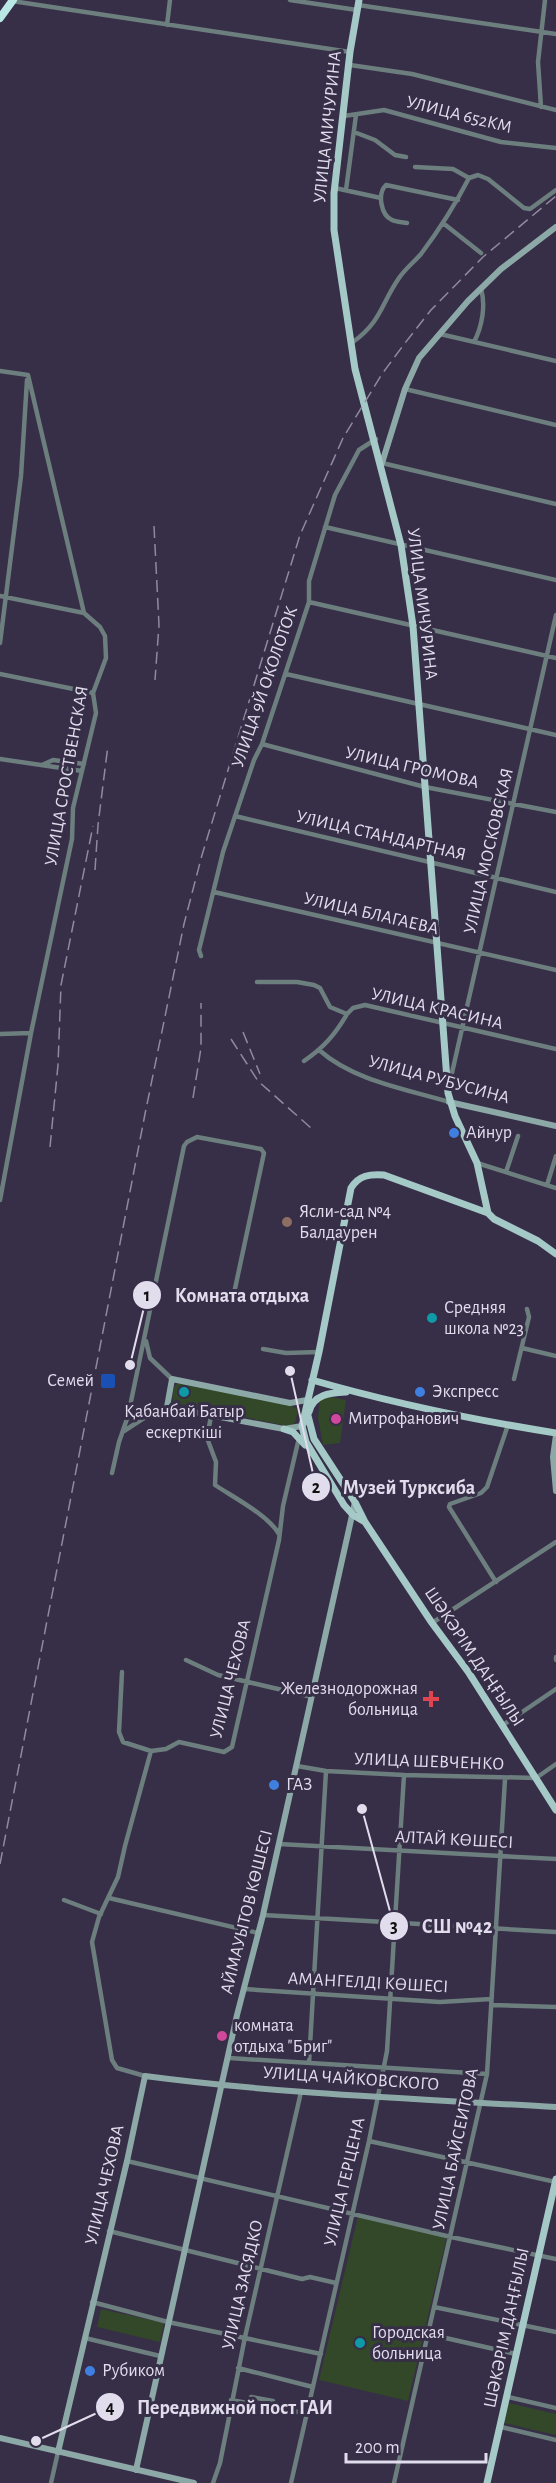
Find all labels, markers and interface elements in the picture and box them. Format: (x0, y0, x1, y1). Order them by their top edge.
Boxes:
street label: УЛИЦА МИЧУРИНА (311, 50, 345, 204)
street label: УЛИЦА 652КМ (404, 93, 514, 137)
street label: УЛИЦА МИЧУРИНА (404, 527, 440, 681)
street label: УЛИЦА 9Й ОКОЛОТОК (227, 603, 301, 770)
street label: УЛИЦА СРОСТВЕНСКАЯ (42, 684, 92, 868)
street label: УЛИЦА ГРОМОВА (343, 744, 481, 792)
street label: УЛИЦА МОСКОВСКАЯ (461, 766, 517, 936)
street label: УЛИЦА СТАНДАРТНАЯ (294, 808, 468, 864)
street label: УЛИЦА БЛАГАЕВА (302, 890, 441, 938)
street label: УЛИЦА КРАСИНА (369, 985, 505, 1033)
street label: УЛИЦА РУБУСИНА (367, 1053, 512, 1108)
place label: Айнур (466, 1124, 512, 1142)
marker: Айнур (447, 1126, 461, 1140)
place label: Ясли-сад №4 Балдаурен (299, 1203, 392, 1242)
marker: Ясли-сад №4 Балдаурен (280, 1215, 294, 1229)
callout: Комната отдыха (132, 1276, 321, 1314)
text: Комната отдыха (175, 1286, 310, 1306)
text: 1 (144, 1287, 150, 1305)
place label: Средняя школа №23 (444, 1299, 524, 1338)
marker: Средняя школа №23 (425, 1311, 439, 1325)
place label: Семей (47, 1372, 94, 1390)
marker: Семей (99, 1372, 117, 1390)
place label: Экспресс (432, 1383, 499, 1401)
marker: Қабанбай Батыр ескерткіші (177, 1385, 191, 1399)
marker: Экспресс (413, 1385, 427, 1399)
place label: Қабанбай Батыр ескерткіші (124, 1402, 244, 1442)
place label: Митрофанович (348, 1410, 459, 1428)
marker: Митрофанович (329, 1412, 343, 1426)
callout: Музей Турксиба (301, 1468, 487, 1506)
text: Музей Турксиба (343, 1478, 476, 1498)
text: 2 (312, 1479, 321, 1497)
street label: ШӘКӘРІМ ДАҢҒЫЛЫ (421, 1584, 527, 1730)
street label: УЛИЦА ЧЕХОВА (207, 1617, 255, 1740)
place label: Железнодорожная больница (280, 1680, 418, 1719)
marker: Железнодорожная больница (422, 1690, 440, 1708)
street label: УЛИЦА ШЕВЧЕНКО (353, 1750, 505, 1774)
place label: ГАЗ (286, 1776, 312, 1794)
marker: ГАЗ (267, 1778, 281, 1792)
street label: АЛТАЙ КӨШЕСІ (394, 1826, 514, 1852)
street label: АЙМАУЫТОВ КӨШЕСІ (216, 1828, 276, 1996)
callout: СШ №42 (379, 1907, 504, 1945)
text: СШ №42 (422, 1917, 492, 1937)
text: 3 (390, 1918, 398, 1936)
street label: АМАНГЕЛДІ КӨШЕСІ (287, 1970, 449, 1996)
place label: комната отдыха "Бриг" (234, 2017, 332, 2056)
marker: комната отдыха "Бриг" (215, 2029, 229, 2043)
street label: УЛИЦА ЧАЙКОВСКОГО (262, 2062, 440, 2094)
street label: УЛИЦА БАЙСЕИТОВА (428, 2066, 482, 2232)
street label: УЛИЦА ГЕРЦЕНА (321, 2115, 369, 2248)
street label: УЛИЦА ЧЕХОВА (82, 2123, 128, 2247)
street label: УЛИЦА ЗАСЯДКО (219, 2218, 267, 2352)
street label: ШӘКӘРІМ ДАҢҒЫЛЫ (481, 2246, 533, 2410)
place label: Городская больница (372, 2324, 445, 2363)
marker: Городская больница (353, 2336, 367, 2350)
place label: Рубиком (102, 2361, 165, 2380)
marker: Рубиком (83, 2364, 97, 2378)
callout: Передвижной пост ГАИ (95, 2388, 345, 2426)
text: Передвижной пост ГАИ (137, 2398, 333, 2418)
text: 4 (105, 2399, 115, 2417)
scale bar (346, 2426, 486, 2464)
text: 200 m (355, 2439, 400, 2457)

